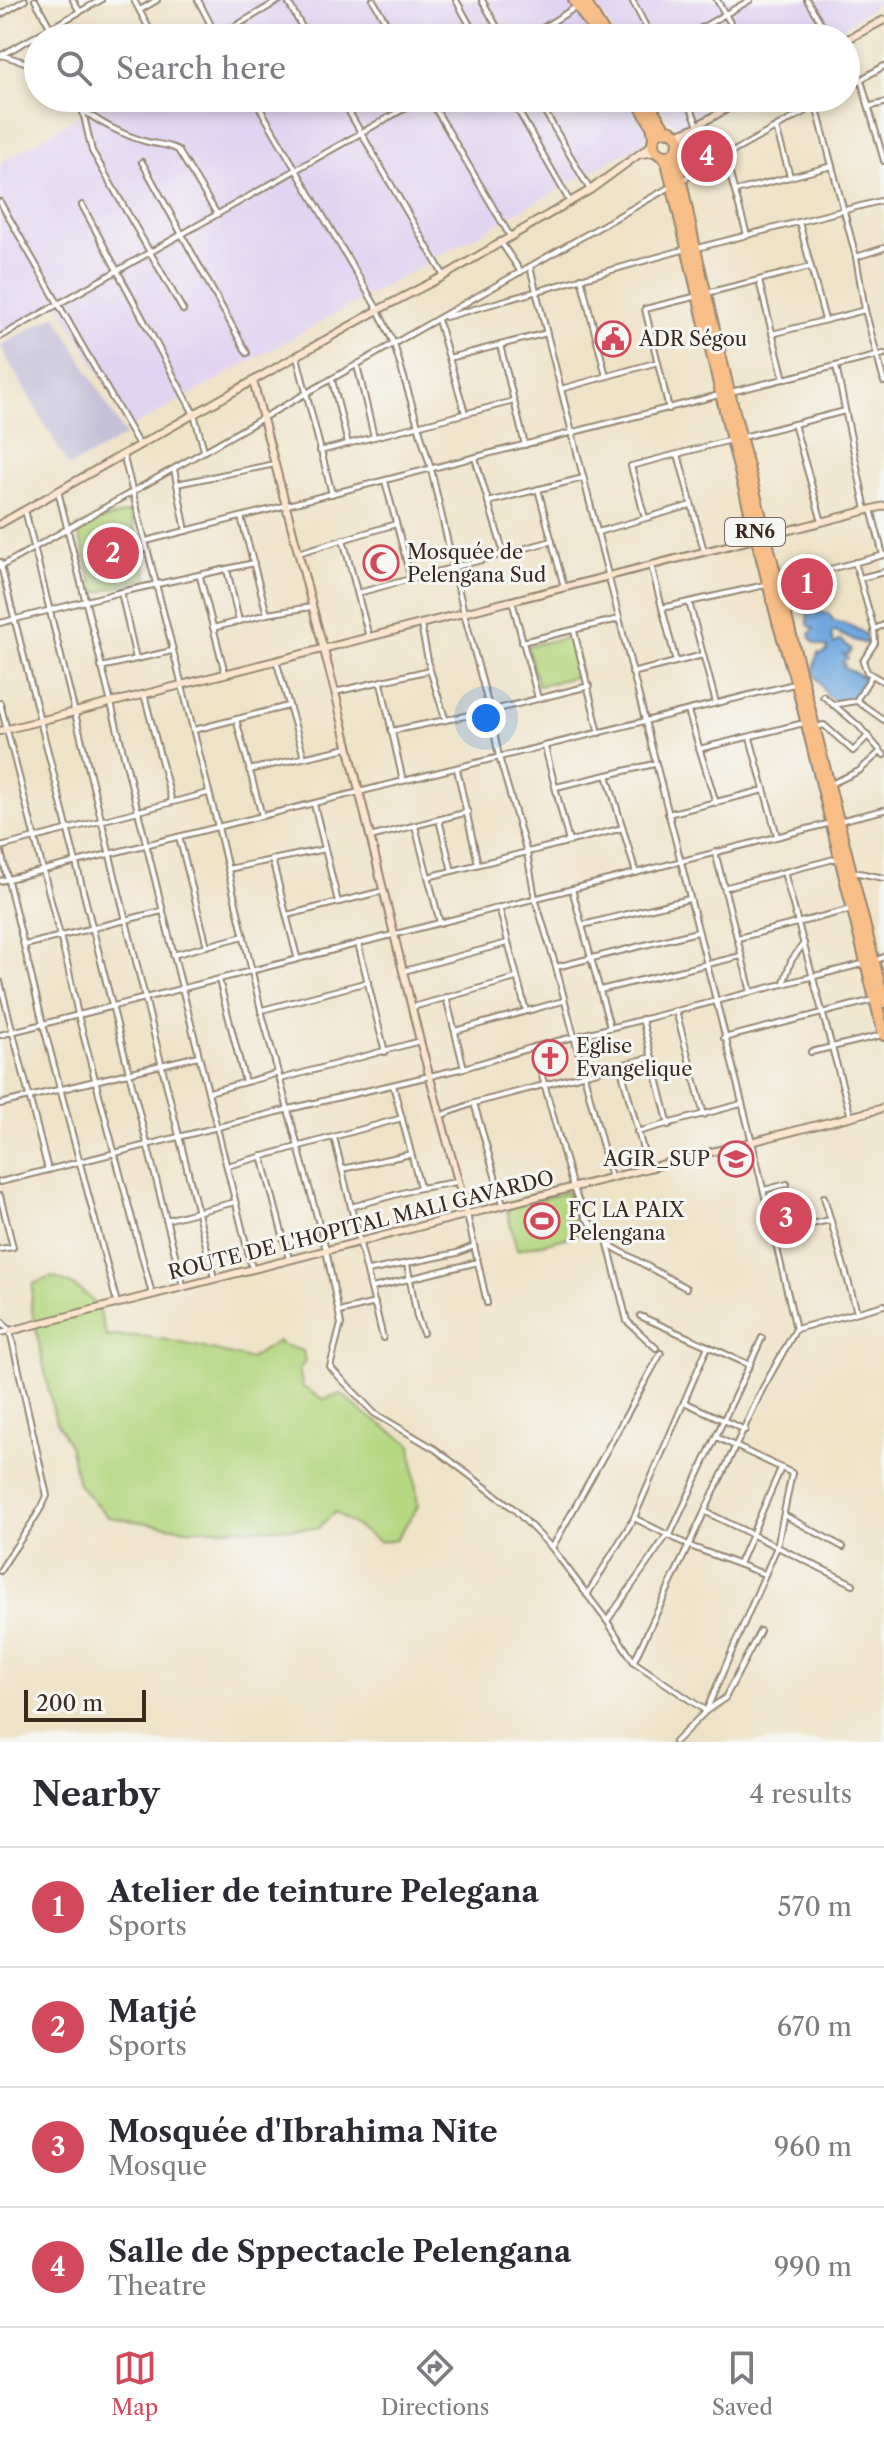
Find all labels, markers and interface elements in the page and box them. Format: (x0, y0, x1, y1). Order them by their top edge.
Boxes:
search box (24, 24, 860, 112)
icon: search (52, 46, 96, 90)
text: Search here (116, 50, 286, 87)
pin: 4 (681, 126, 733, 186)
public building icon: ADR Ségou (594, 320, 632, 358)
place label: ADR Ségou (638, 327, 747, 351)
road number: RN6 (725, 518, 785, 546)
pin: 2 (87, 523, 139, 583)
place label: Mosquée de Pelengana Sud (407, 540, 546, 587)
mosque icon: Mosquée de Pelengana Sud (362, 544, 400, 582)
pin: 1 (781, 554, 833, 614)
your location (466, 698, 506, 738)
place label: Eglise Evangelique (576, 1034, 692, 1081)
church icon: Eglise Evangelique (531, 1039, 569, 1077)
school or university icon: AGIR_SUP (717, 1140, 755, 1178)
place label: AGIR_SUP (602, 1147, 710, 1171)
street label: ROUTE DE L'HOPITAL MALI GAVARDO (166, 1165, 556, 1285)
pin: 3 (760, 1188, 812, 1248)
place label: FC LA PAIX Pelengana (568, 1198, 685, 1245)
sports icon: FC LA PAIX Pelengana (523, 1202, 561, 1240)
scale bar (24, 1686, 146, 1722)
text: 200 m (36, 1690, 103, 1717)
text: Nearby (32, 1773, 160, 1815)
text: 4 results (749, 1778, 852, 1810)
text: Atelier de teinture Pelegana (108, 1873, 539, 1910)
text: 1 (52, 1891, 64, 1923)
text: 570 m (777, 1891, 852, 1923)
text: Sports (108, 1910, 187, 1942)
text: Matjé (108, 1993, 197, 2030)
text: 2 (50, 2011, 66, 2043)
text: 670 m (777, 2011, 852, 2043)
text: Sports (108, 2030, 187, 2062)
text: Mosquée d'Ibrahima Nite (108, 2113, 498, 2150)
text: 3 (51, 2131, 65, 2163)
text: 960 m (774, 2131, 852, 2163)
text: Mosque (108, 2150, 207, 2182)
text: Salle de Sppectacle Pelengana (108, 2233, 571, 2270)
text: 4 (50, 2251, 66, 2283)
text: 990 m (774, 2251, 852, 2283)
text: Theatre (108, 2270, 206, 2302)
tab: Map (111, 2346, 158, 2421)
tab: Directions (381, 2346, 489, 2421)
tab: Saved (712, 2346, 773, 2421)

